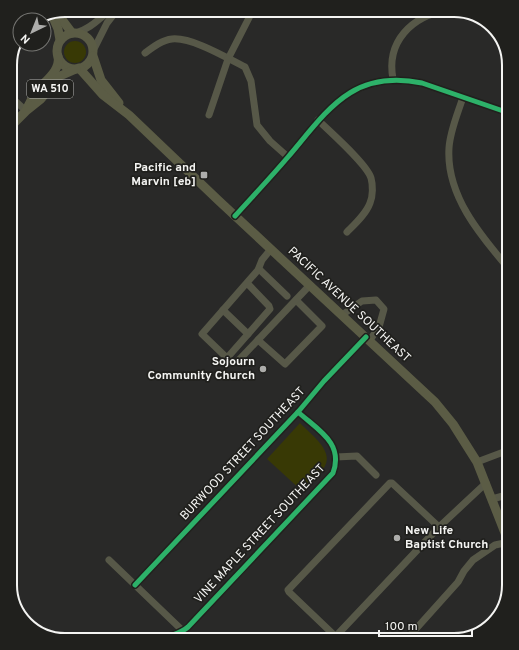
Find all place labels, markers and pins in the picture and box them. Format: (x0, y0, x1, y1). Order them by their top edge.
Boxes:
place label: Pacific and Marvin [eb] (131, 160, 196, 190)
marker: Pacific and Marvin [eb] (199, 170, 209, 180)
place label: Sojourn Community Church (147, 354, 255, 384)
marker: Sojourn Community Church (258, 364, 268, 374)
place label: New Life Baptist Church (405, 523, 488, 553)
marker: New Life Baptist Church (392, 533, 402, 543)

